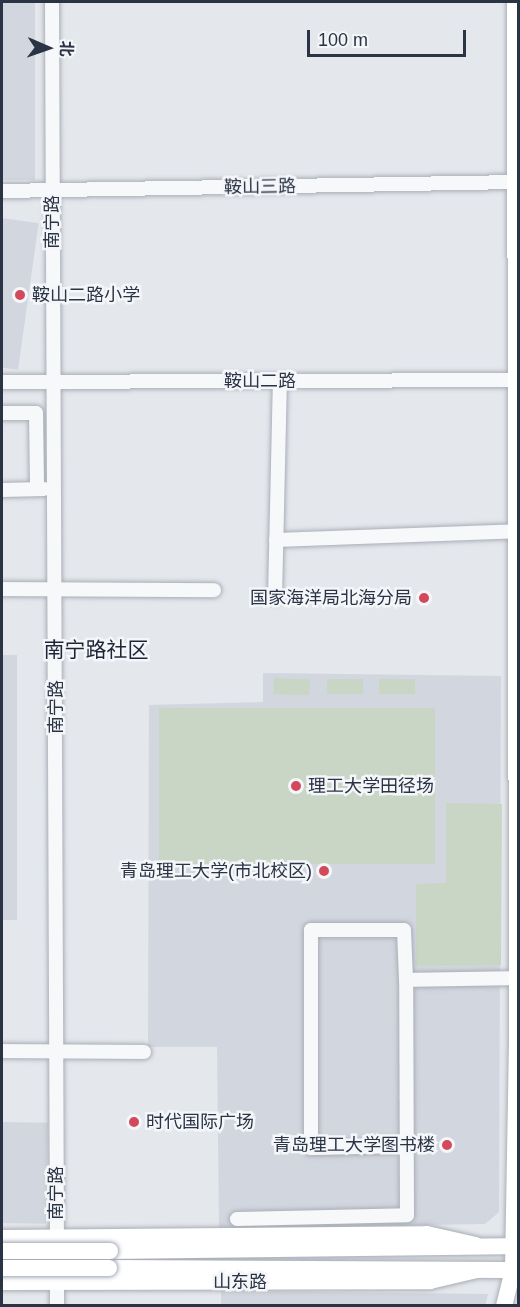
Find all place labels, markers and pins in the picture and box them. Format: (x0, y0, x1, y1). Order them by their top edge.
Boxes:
place label: 鞍山二路小学 (32, 284, 140, 306)
marker: 鞍山二路小学 (13, 288, 27, 302)
place label: 国家海洋局北海分局 (250, 587, 412, 609)
marker: 国家海洋局北海分局 (417, 591, 431, 605)
place label: 理工大学田径场 (308, 775, 434, 797)
marker: 理工大学田径场 (289, 779, 303, 793)
place label: 青岛理工大学(市北校区) (120, 860, 312, 882)
marker: 青岛理工大学(市北校区) (317, 864, 331, 878)
place label: 时代国际广场 (146, 1111, 254, 1133)
marker: 时代国际广场 (127, 1115, 141, 1129)
place label: 青岛理工大学图书楼 (273, 1134, 435, 1156)
marker: 青岛理工大学图书楼 (440, 1138, 454, 1152)

